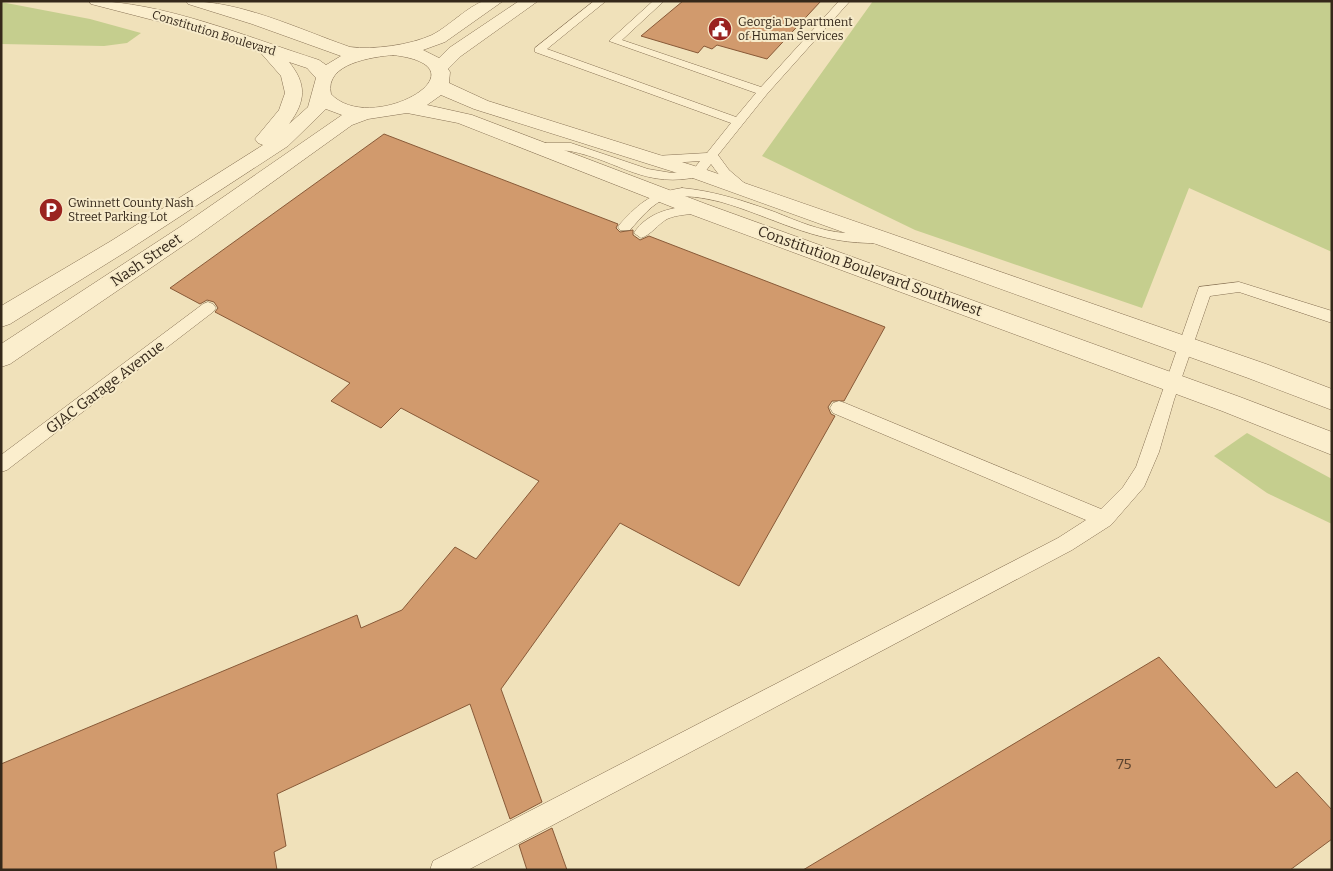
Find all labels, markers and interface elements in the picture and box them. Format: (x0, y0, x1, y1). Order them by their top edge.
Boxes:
street label: Constitution Boulevard (150, 7, 278, 59)
place label: Georgia Department of Human Services (738, 15, 853, 43)
public building icon: Georgia Department of Human Services (707, 16, 733, 42)
place label: Gwinnett County Nash Street Parking Lot (68, 196, 194, 224)
parking icon: Gwinnett County Nash Street Parking Lot (38, 197, 64, 223)
street label: Constitution Boulevard Southwest (755, 222, 985, 320)
street label: Nash Street (107, 229, 185, 290)
street label: GJAC Garage Avenue (42, 337, 168, 437)
house number: 75 (1116, 755, 1132, 773)

